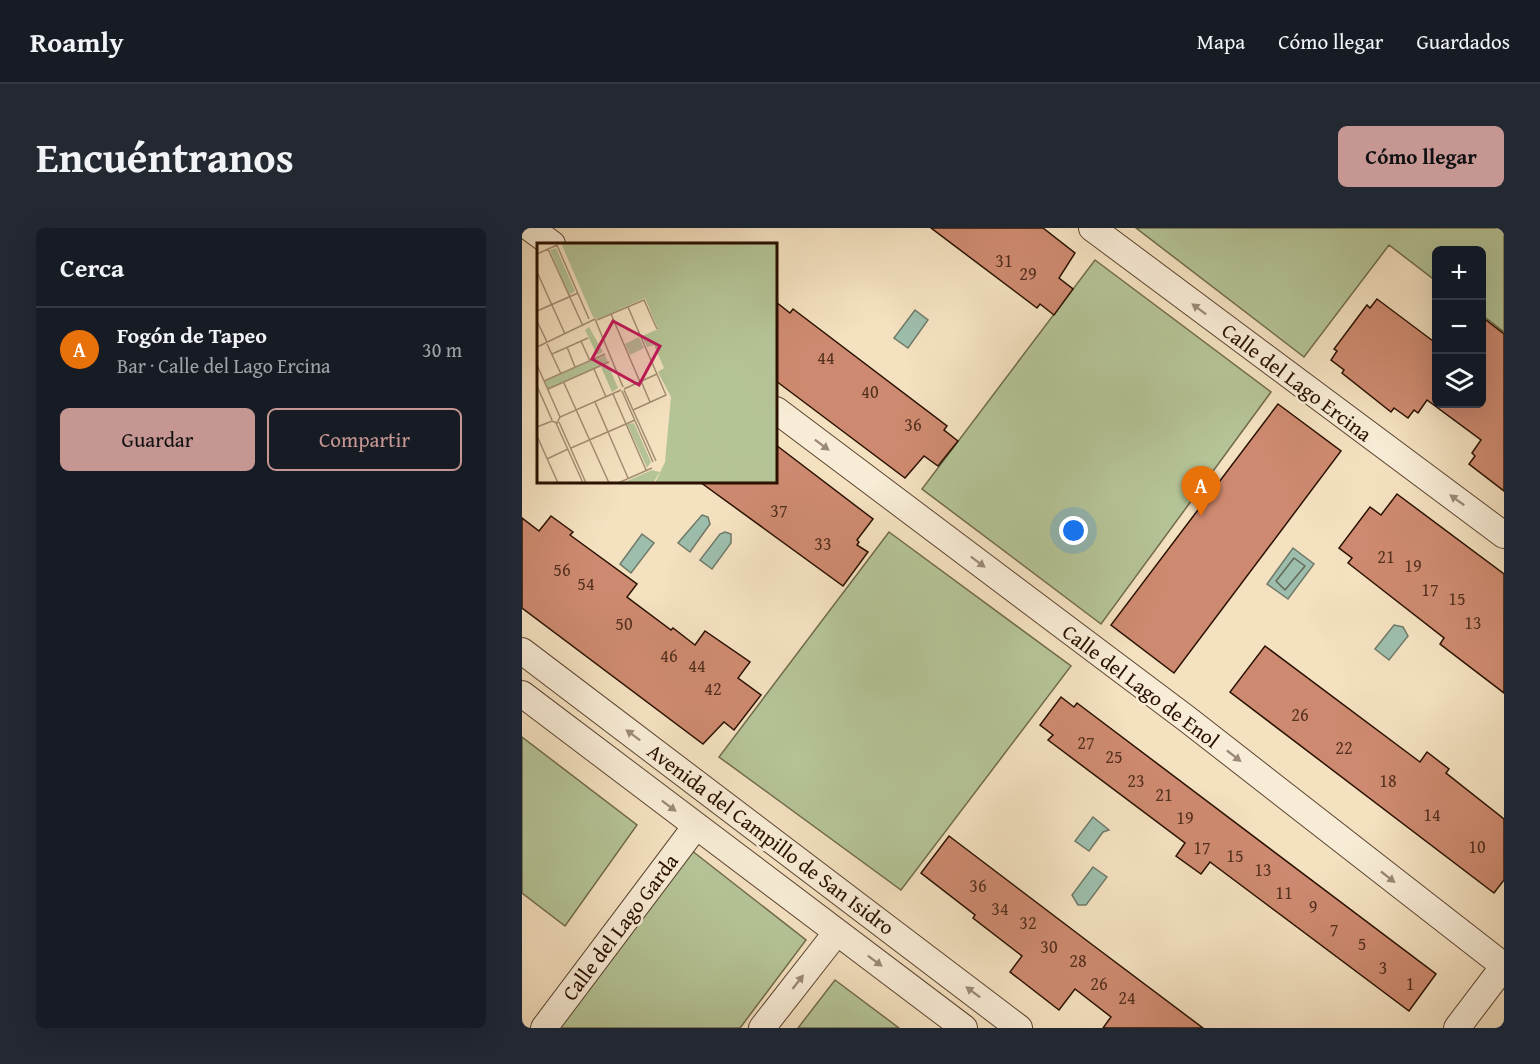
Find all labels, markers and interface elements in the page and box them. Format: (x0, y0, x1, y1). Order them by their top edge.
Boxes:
text: Roamly (30, 21, 124, 62)
text: Mapa (1197, 26, 1245, 57)
text: Cómo llegar (1278, 26, 1383, 57)
text: Guardados (1416, 26, 1510, 57)
text: Encuéntranos (36, 126, 294, 187)
button: Cómo llegar (1338, 126, 1504, 187)
inset map (537, 243, 777, 483)
map controls (1432, 246, 1486, 408)
button: + (1432, 246, 1486, 300)
house number: 31 (995, 247, 1013, 274)
text: Cerca (60, 248, 124, 287)
house number: 29 (1019, 260, 1037, 287)
button: − (1432, 300, 1486, 354)
one-way arrow (1192, 303, 1207, 315)
street label: Calle del Lago Ercina (1215, 315, 1379, 449)
text: Fogón de Tapeo (117, 319, 267, 351)
text: A (73, 335, 86, 364)
text: 30 m (422, 335, 462, 364)
house number: 44 (817, 344, 835, 371)
text: Bar · Calle del Lago Ercina (117, 351, 331, 380)
button: layers (1432, 354, 1486, 408)
house number: 40 (861, 378, 879, 405)
button: Guardar (60, 408, 255, 471)
button: Compartir (267, 408, 462, 471)
house number: 36 (904, 411, 922, 438)
one-way arrow (815, 439, 830, 451)
pin: A (1182, 466, 1220, 516)
one-way arrow (1449, 494, 1465, 506)
house number: 37 (770, 497, 788, 524)
your location (1059, 516, 1088, 545)
house number: 33 (814, 530, 832, 557)
house number: 21 (1377, 543, 1395, 570)
house number: 19 (1404, 552, 1422, 579)
house number: 56 (553, 556, 571, 583)
one-way arrow (971, 556, 986, 568)
house number: 54 (577, 570, 595, 597)
house number: 17 (1421, 576, 1439, 603)
house number: 15 (1448, 585, 1466, 612)
house number: 13 (1464, 609, 1482, 636)
house number: 50 (615, 610, 633, 637)
street label: Calle del Lago de Enol (1056, 616, 1226, 756)
house number: 46 (660, 642, 678, 669)
house number: 44 (688, 652, 706, 679)
house number: 42 (704, 675, 722, 702)
house number: 26 (1291, 701, 1309, 728)
one-way arrow (626, 729, 641, 741)
house number: 27 (1077, 729, 1095, 756)
house number: 22 (1335, 734, 1353, 761)
street label: Avenida del Campillo de San Isidro (641, 736, 901, 942)
house number: 25 (1105, 743, 1123, 770)
one-way arrow (1227, 750, 1242, 762)
house number: 23 (1127, 767, 1145, 794)
house number: 18 (1379, 767, 1397, 794)
house number: 21 (1155, 781, 1173, 808)
one-way arrow (661, 799, 677, 812)
house number: 14 (1423, 801, 1441, 828)
house number: 19 (1176, 804, 1194, 831)
house number: 10 (1468, 833, 1486, 860)
house number: 17 (1193, 834, 1211, 861)
house number: 15 (1226, 842, 1244, 869)
street label: Calle del Lago Garda (554, 847, 686, 1007)
house number: 13 (1254, 856, 1272, 883)
one-way arrow (1380, 870, 1395, 882)
house number: 36 (969, 872, 987, 899)
house number: 11 (1275, 879, 1293, 906)
house number: 9 (1309, 893, 1317, 920)
house number: 34 (991, 895, 1009, 922)
house number: 32 (1019, 909, 1037, 936)
house number: 7 (1330, 916, 1338, 943)
house number: 5 (1358, 930, 1366, 957)
house number: 30 (1040, 933, 1058, 960)
house number: 28 (1069, 947, 1087, 974)
one-way arrow (868, 954, 883, 966)
house number: 3 (1379, 954, 1387, 981)
house number: 26 (1090, 970, 1108, 997)
house number: 1 (1406, 970, 1414, 997)
one-way arrow (792, 974, 804, 990)
house number: 24 (1118, 984, 1136, 1011)
one-way arrow (965, 987, 980, 999)

